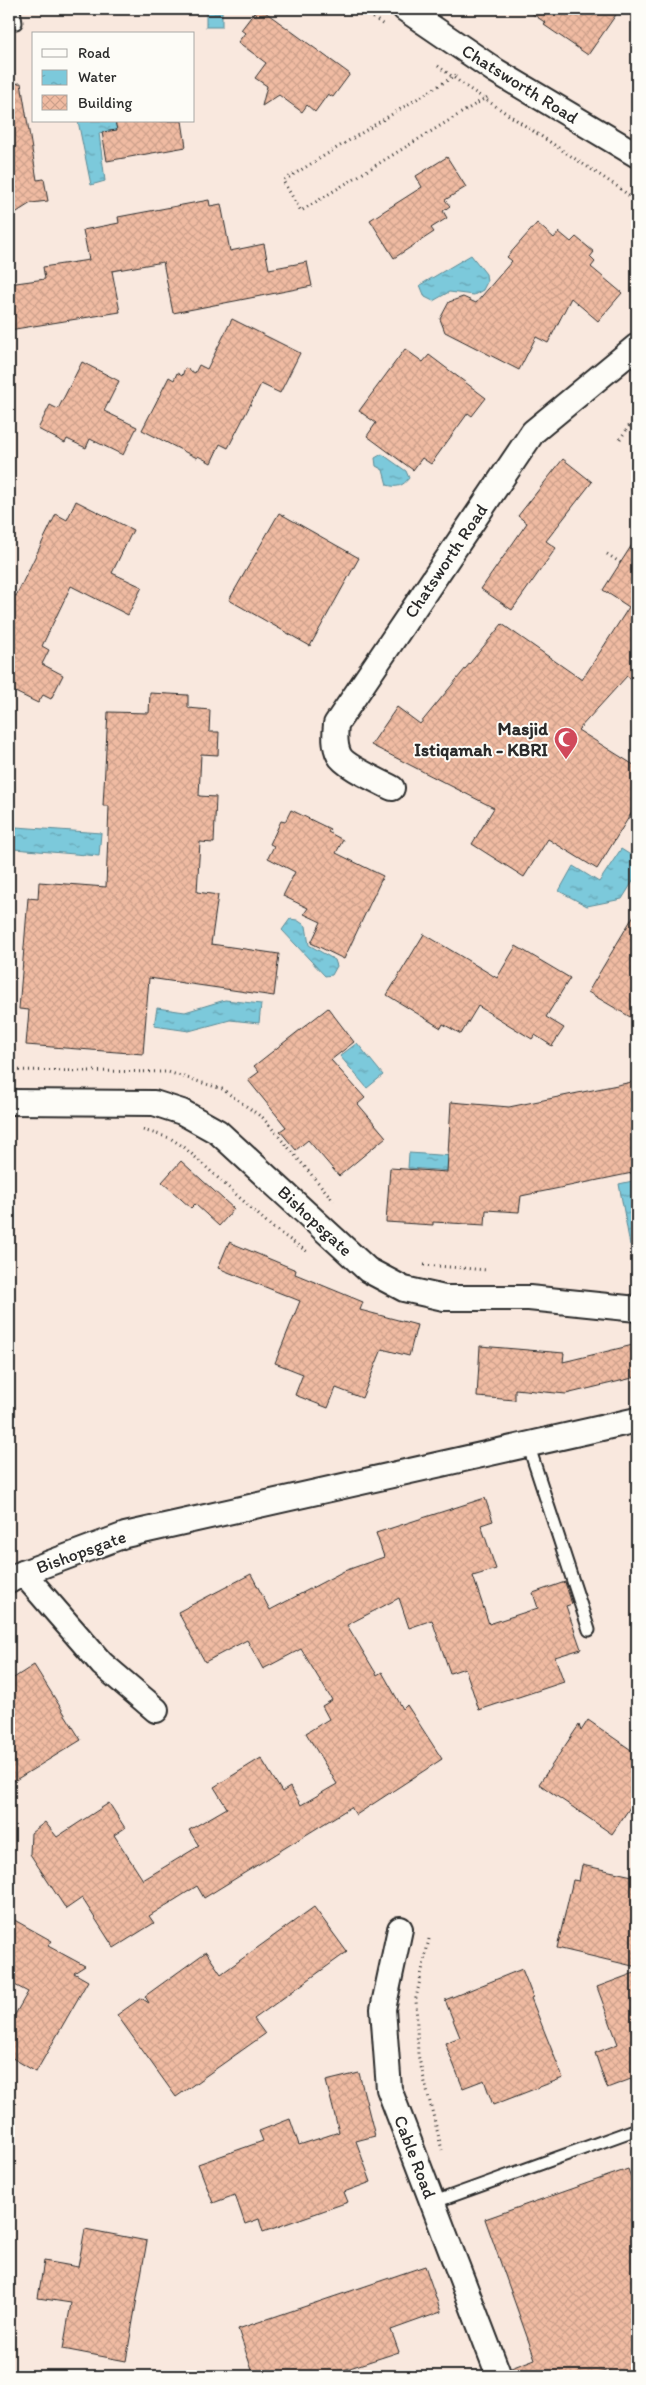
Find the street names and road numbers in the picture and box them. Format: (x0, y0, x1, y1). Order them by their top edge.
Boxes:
street label: Chatsworth Road (458, 39, 583, 129)
street label: Chatsworth Road (400, 499, 493, 622)
street label: Bishopsgate (273, 1181, 357, 1261)
street label: Bishopsgate (33, 1526, 129, 1578)
street label: Cable Road (389, 2112, 441, 2202)

